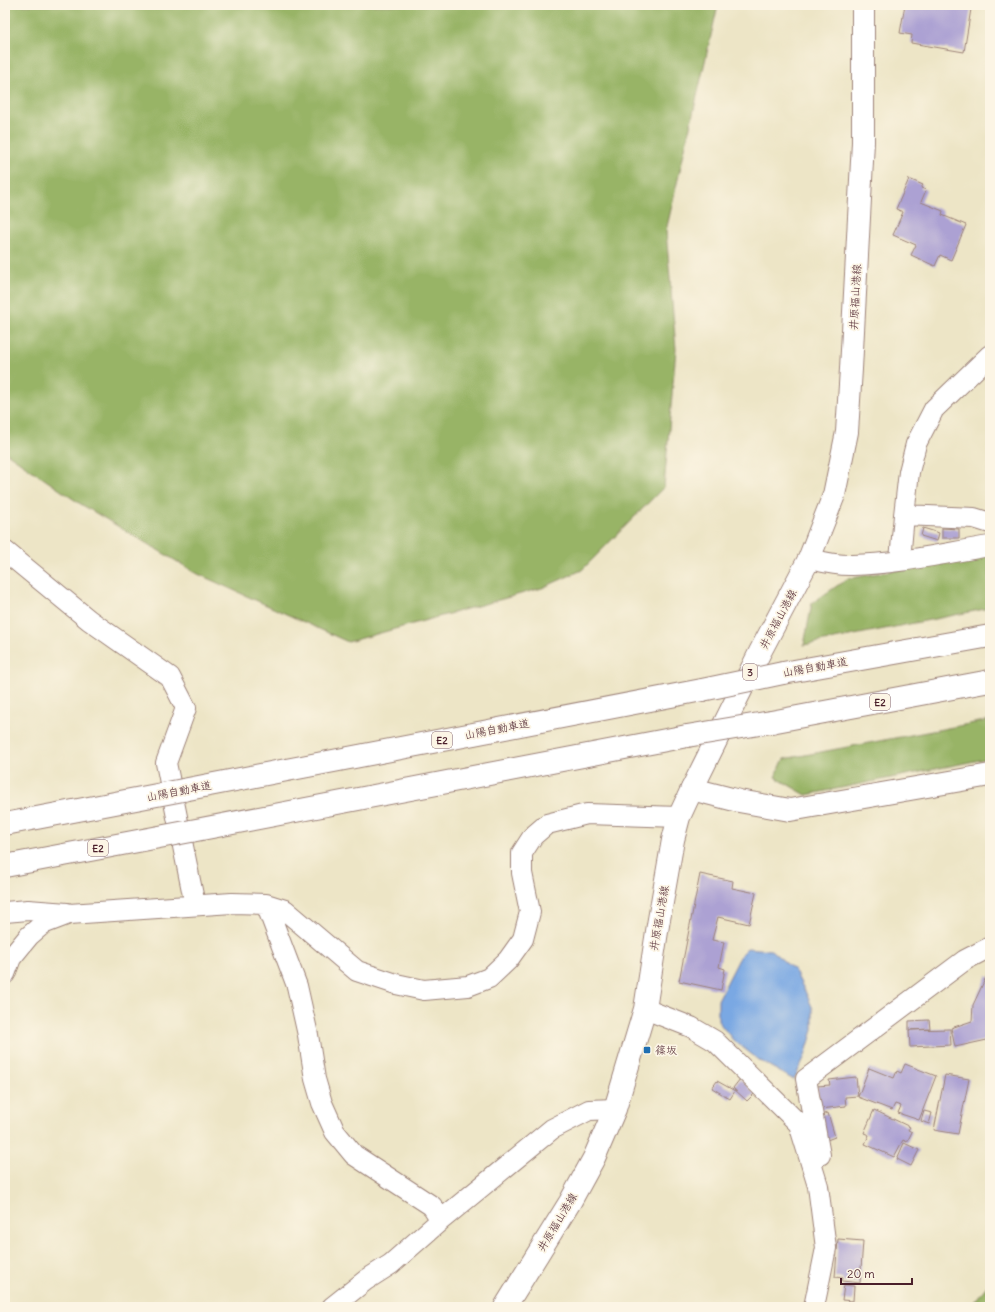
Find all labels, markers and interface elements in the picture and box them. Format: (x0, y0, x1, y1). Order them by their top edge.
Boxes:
street label: 井原福山港線 (846, 264, 864, 330)
street label: 井原福山港線 (756, 587, 800, 651)
street label: 山陽自動車道 (781, 654, 849, 680)
road number: 3 (743, 664, 757, 680)
road number: E2 (870, 694, 890, 710)
street label: 山陽自動車道 (463, 716, 531, 742)
road number: E2 (432, 732, 452, 748)
street label: 山陽自動車道 (145, 778, 213, 804)
road number: E2 (88, 840, 108, 856)
street label: 井原福山港線 (646, 884, 672, 952)
place label: 篠坂 (655, 1043, 677, 1057)
marker: 篠坂 (642, 1045, 652, 1055)
street label: 井原福山港線 (534, 1190, 580, 1254)
scale bar (841, 1260, 912, 1286)
text: 20 m (847, 1266, 875, 1281)

